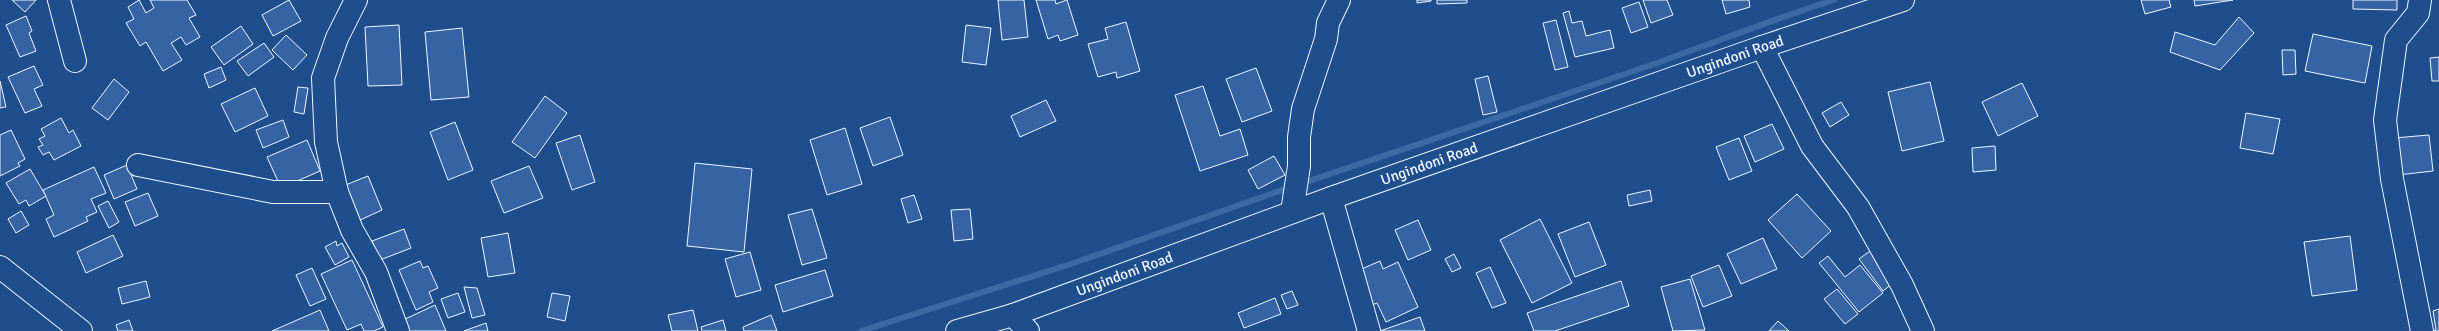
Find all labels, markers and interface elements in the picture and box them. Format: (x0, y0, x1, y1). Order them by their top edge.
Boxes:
street label: Ungindoni Road (1684, 31, 1786, 82)
street label: Ungindoni Road (1378, 138, 1480, 189)
street label: Ungindoni Road (1074, 248, 1175, 300)

